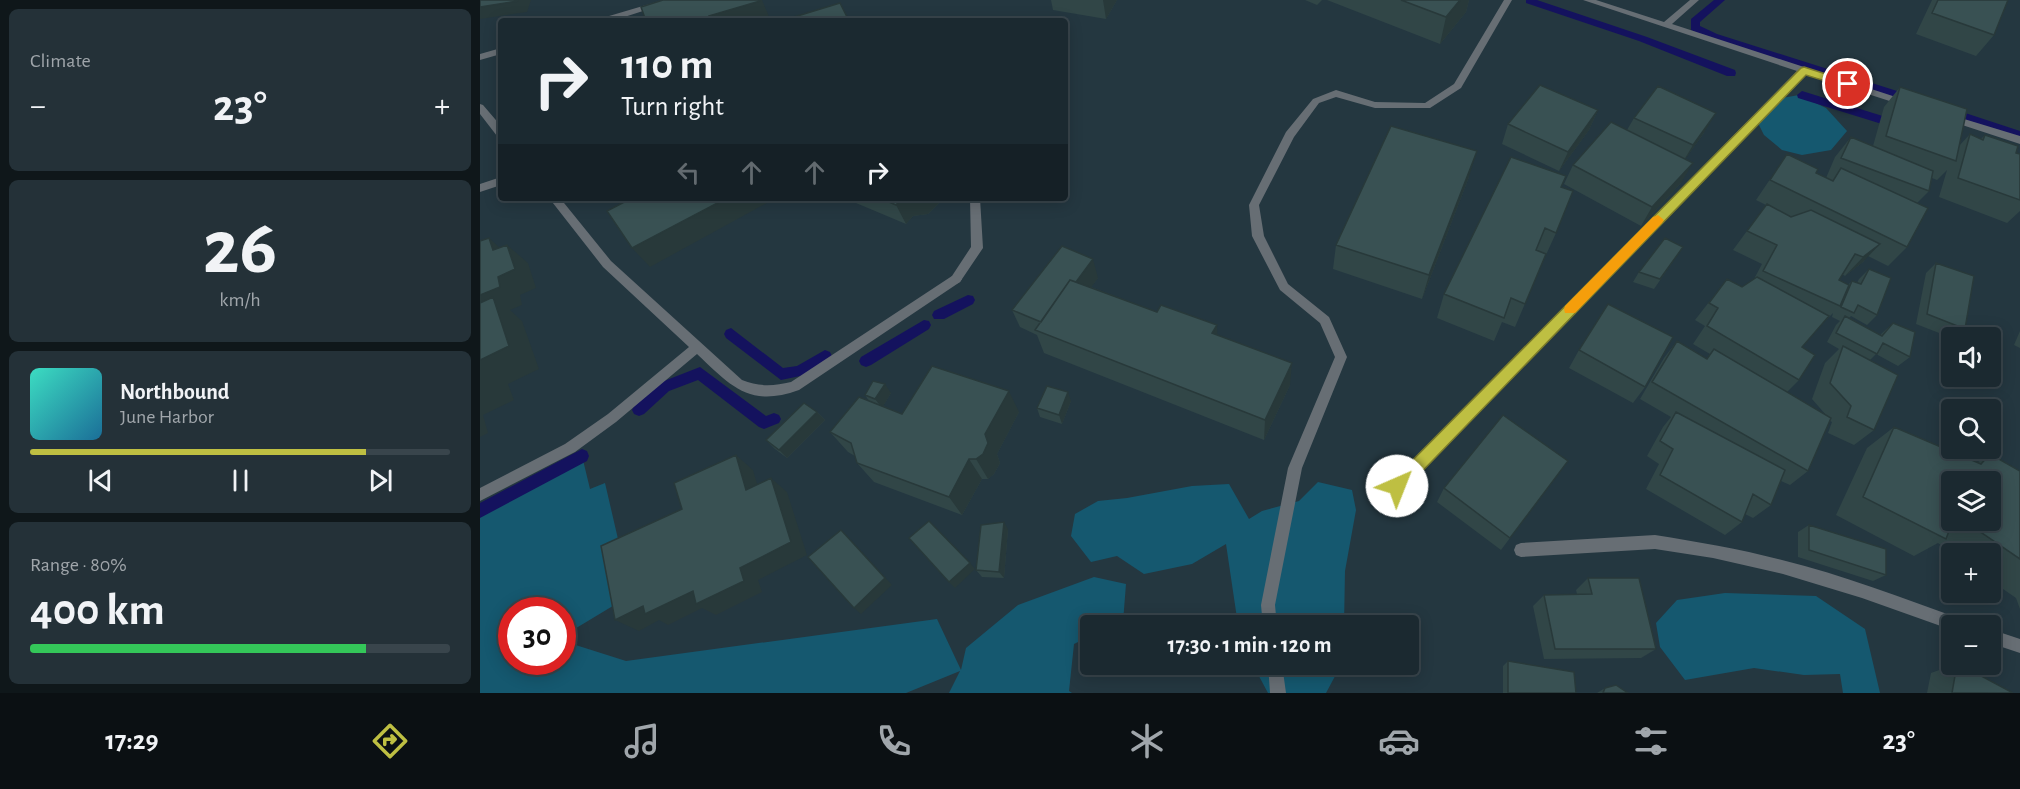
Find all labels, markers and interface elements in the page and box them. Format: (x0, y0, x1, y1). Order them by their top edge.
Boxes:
icon: right (522, 42, 600, 120)
text: 110 m (621, 44, 713, 86)
text: Climate (30, 51, 91, 71)
pin (1822, 58, 1873, 109)
icon: arrive (1831, 67, 1864, 100)
text: 23° (213, 84, 267, 129)
text: − (30, 90, 46, 123)
text: + (434, 90, 450, 123)
text: Turn right (621, 93, 724, 120)
icon: left (672, 156, 705, 189)
icon: ahead (735, 156, 768, 189)
icon: ahead (798, 156, 831, 189)
icon: right (861, 156, 894, 189)
text: 26 (203, 210, 277, 288)
text: km/h (219, 290, 261, 310)
map controls (1941, 327, 2001, 675)
button: sound (1941, 327, 2001, 387)
text: Northbound (120, 381, 229, 403)
button: search (1941, 399, 2001, 459)
text: June Harbor (120, 407, 214, 427)
position arrow (1365, 454, 1429, 518)
icon: previous (84, 464, 117, 497)
icon: pause (224, 464, 257, 497)
icon: next (364, 464, 397, 497)
button: layers (1941, 471, 2001, 531)
button: + (1941, 543, 2001, 603)
text: Range · 80% (30, 555, 127, 575)
text: 400 km (30, 588, 165, 633)
speed limit sign: 30 (498, 597, 576, 675)
button: − (1941, 615, 2001, 675)
text: 17:30 · 1 min · 120 m (1168, 634, 1331, 656)
icon: directions (369, 720, 411, 762)
icon: music (621, 720, 663, 762)
icon: phone (873, 720, 915, 762)
icon: climate (1126, 720, 1168, 762)
icon: car (1378, 720, 1420, 762)
icon: filters (1630, 720, 1672, 762)
text: 17:29 (105, 727, 158, 754)
text: 23° (1883, 727, 1915, 754)

